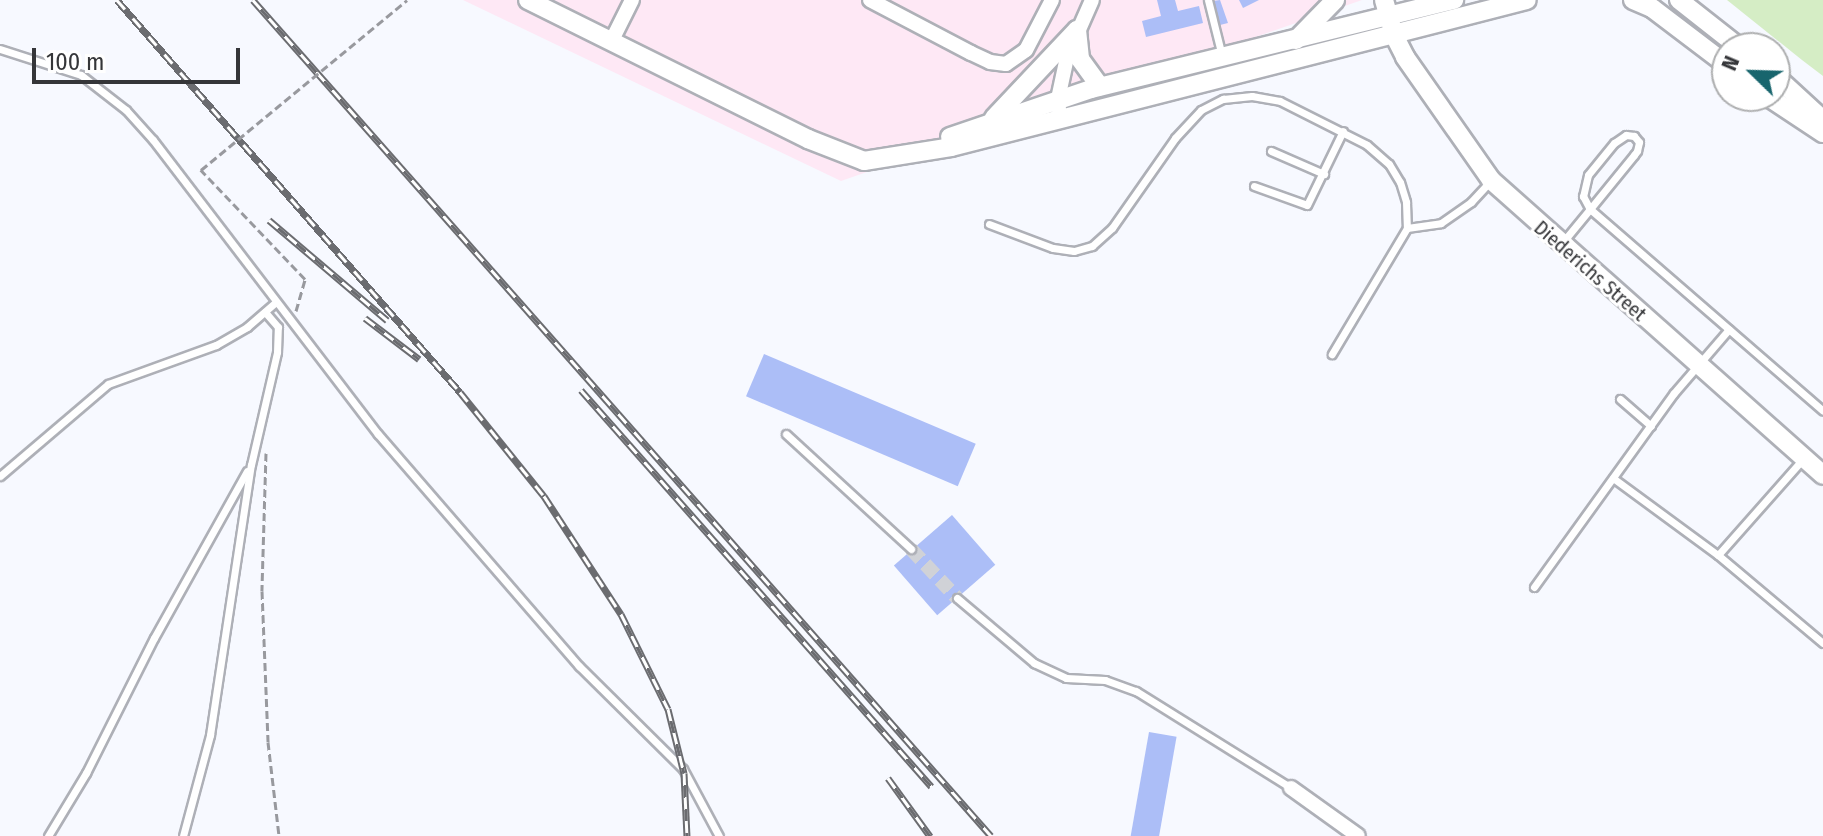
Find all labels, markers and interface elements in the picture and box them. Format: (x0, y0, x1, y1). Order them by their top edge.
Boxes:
scale bar (36, 32, 244, 82)
north arrow (1711, 32, 1791, 112)
text: 100 m (46, 48, 104, 76)
text: N (1715, 52, 1745, 75)
street label: Diederichs Street (1529, 216, 1651, 326)

